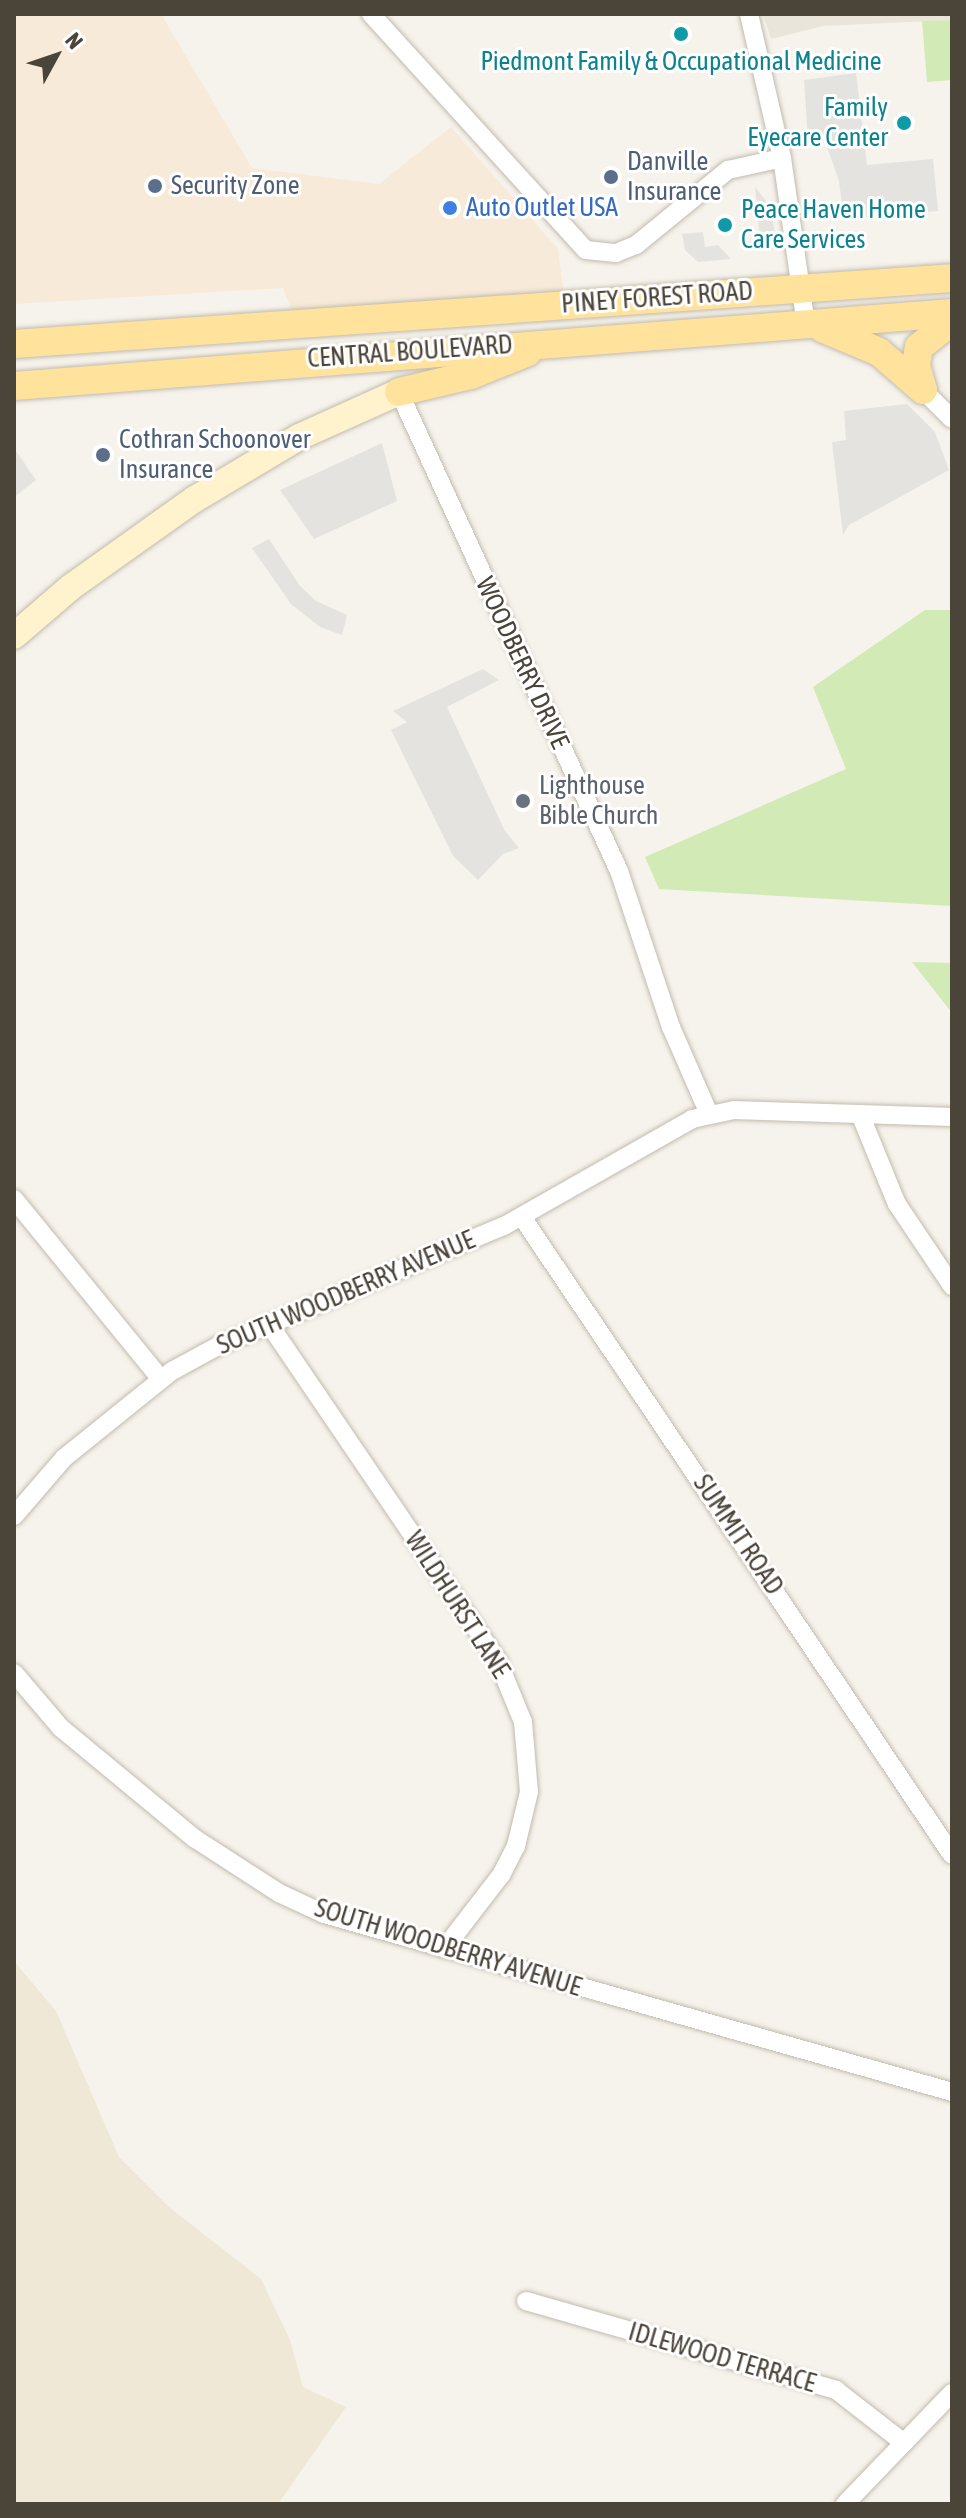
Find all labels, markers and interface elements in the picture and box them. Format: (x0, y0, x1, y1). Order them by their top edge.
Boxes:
north arrow (16, 16, 96, 96)
marker: Piedmont Family & Occupational Medicine (672, 25, 690, 43)
text: N (60, 27, 89, 54)
place label: Piedmont Family & Occupational Medicine (480, 46, 882, 78)
place label: Family Eyecare Center (747, 92, 888, 154)
marker: Family Eyecare Center (895, 114, 913, 132)
place label: Danville Insurance (627, 146, 721, 208)
marker: Danville Insurance (602, 168, 620, 186)
place label: Security Zone (171, 170, 300, 202)
marker: Security Zone (146, 177, 164, 195)
place label: Auto Outlet USA (466, 192, 618, 224)
place label: Peace Haven Home Care Services (741, 194, 926, 256)
marker: Auto Outlet USA (441, 199, 459, 217)
marker: Peace Haven Home Care Services (716, 216, 734, 234)
street label: PINEY FOREST ROAD (560, 276, 754, 320)
street label: CENTRAL BOULEVARD (306, 329, 514, 375)
place label: Cothran Schoonover Insurance (119, 424, 311, 486)
marker: Cothran Schoonover Insurance (94, 446, 112, 464)
street label: WOODBERRY DRIVE (469, 572, 575, 754)
place label: Lighthouse Bible Church (539, 770, 658, 832)
marker: Lighthouse Bible Church (514, 792, 532, 810)
street label: SOUTH WOODBERRY AVENUE (212, 1225, 480, 1361)
street label: SUMMIT ROAD (687, 1469, 789, 1601)
street label: WILDHURST LANE (398, 1526, 516, 1684)
street label: SOUTH WOODBERRY AVENUE (311, 1893, 585, 2003)
street label: IDLEWOOD TERRACE (625, 2316, 819, 2400)

